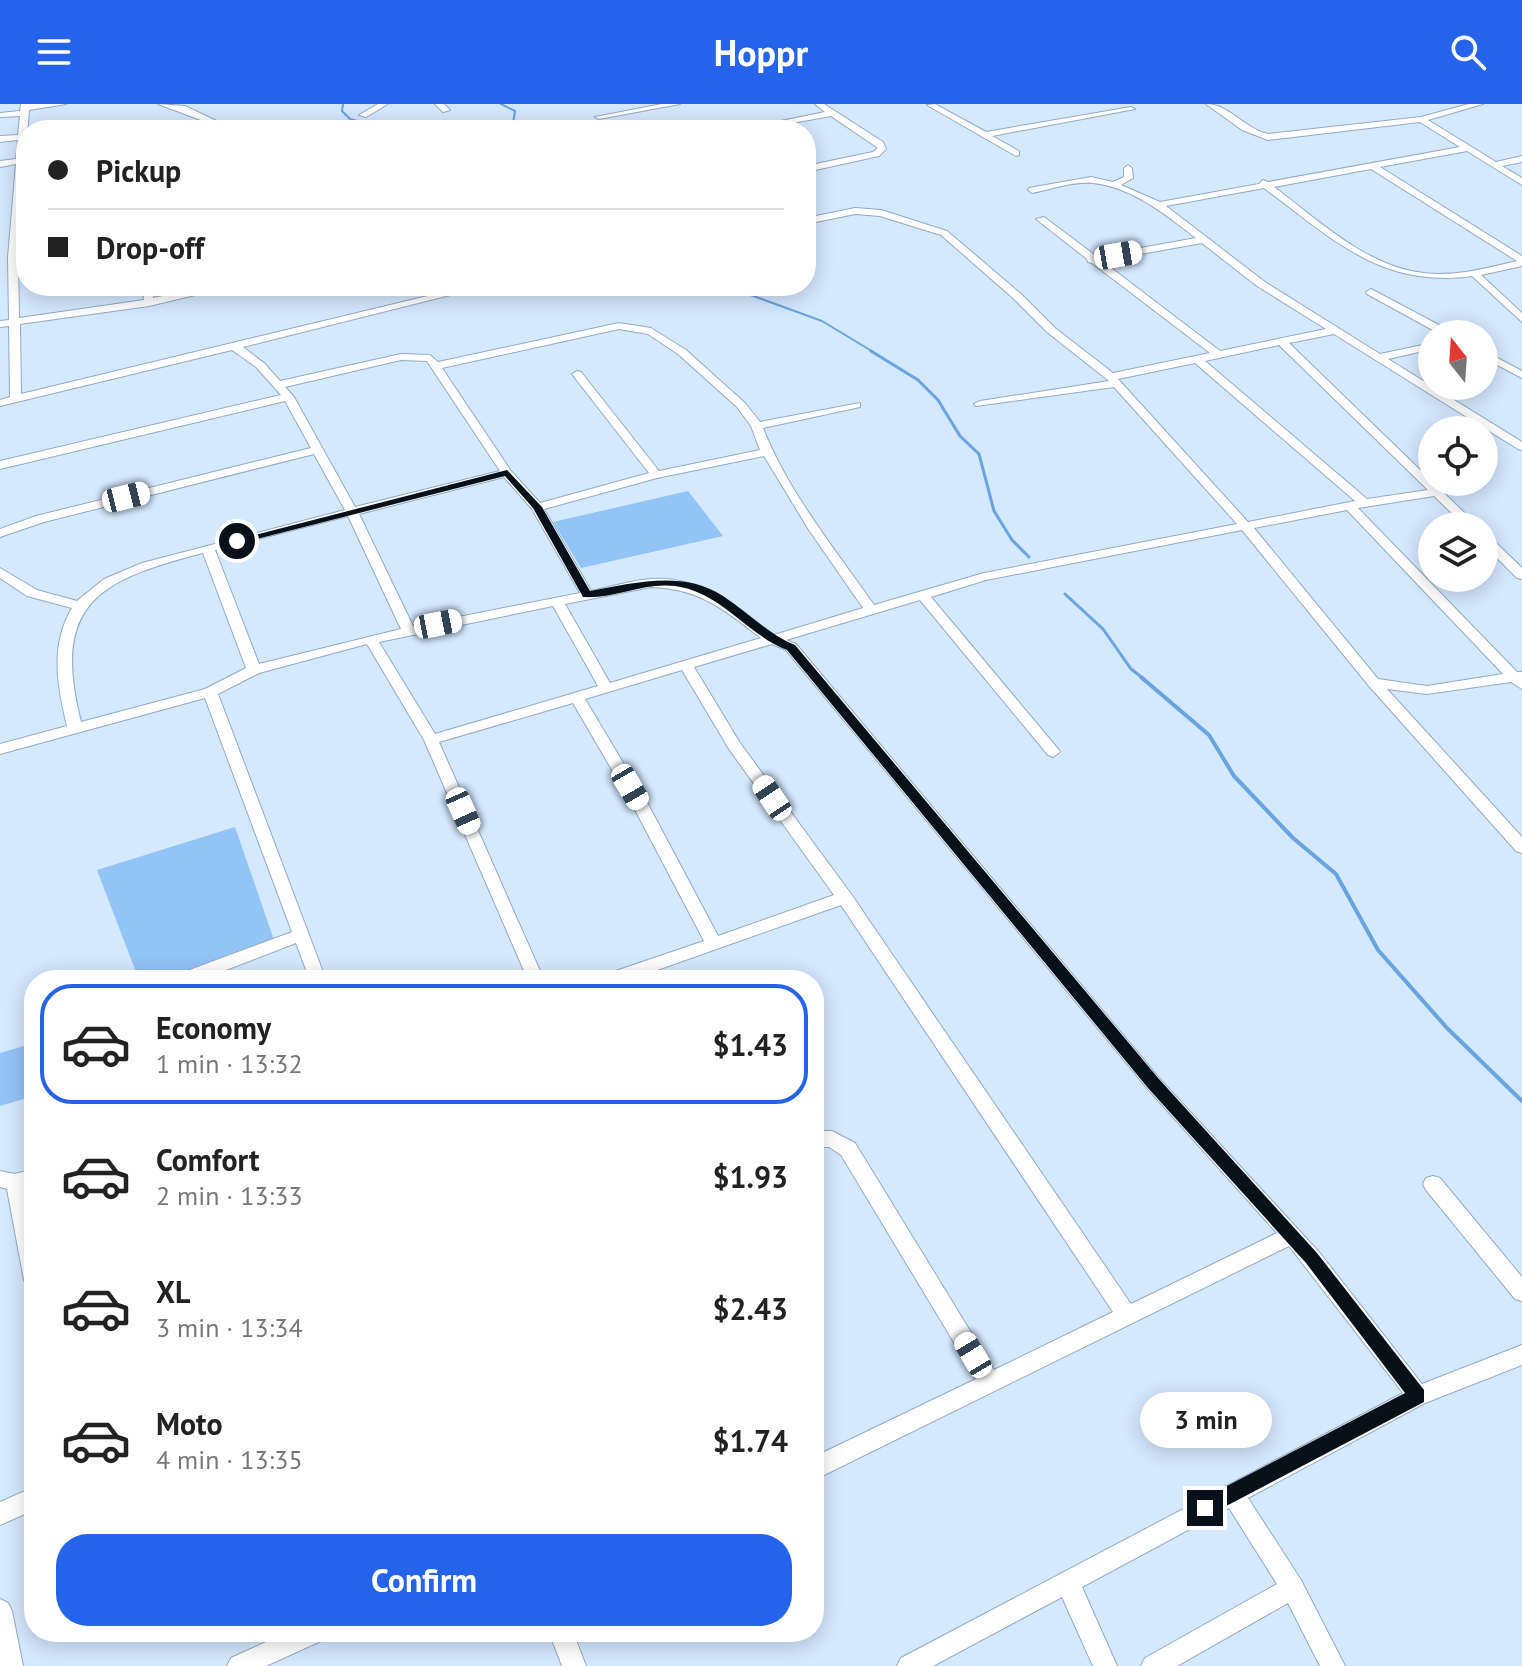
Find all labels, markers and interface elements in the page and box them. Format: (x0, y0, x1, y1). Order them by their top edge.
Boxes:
text: Hoppr (714, 29, 808, 76)
icon: menu (32, 30, 76, 74)
icon: search (1446, 30, 1490, 74)
text: Pickup (96, 151, 181, 190)
text: Drop-off (96, 228, 204, 267)
car (1092, 239, 1144, 271)
north arrow (1418, 320, 1498, 400)
map controls (1418, 320, 1498, 592)
button: locate (1418, 416, 1498, 496)
car (100, 480, 152, 514)
button: layers (1418, 512, 1498, 592)
route start (219, 523, 255, 559)
car (412, 608, 464, 640)
car (608, 760, 652, 814)
car (749, 771, 795, 825)
car (442, 784, 484, 838)
icon: car (60, 1008, 132, 1080)
text: Economy (156, 1008, 271, 1047)
text: $1.43 (713, 1025, 788, 1064)
text: 1 min · 13:32 (156, 1047, 303, 1080)
icon: car (60, 1140, 132, 1212)
text: Comfort (156, 1140, 259, 1179)
text: $1.93 (713, 1157, 788, 1196)
text: 2 min · 13:33 (156, 1179, 303, 1212)
icon: car (60, 1272, 132, 1344)
text: XL (156, 1272, 190, 1311)
text: $2.43 (713, 1289, 788, 1328)
text: 3 min · 13:34 (156, 1311, 303, 1344)
car (950, 1328, 996, 1382)
callout: 3 min (1139, 1392, 1271, 1448)
text: 3 min (1174, 1403, 1238, 1436)
icon: car (60, 1404, 132, 1476)
text: Moto (156, 1404, 223, 1443)
text: $1.74 (713, 1421, 788, 1460)
text: 4 min · 13:35 (156, 1443, 303, 1476)
route end (1187, 1490, 1223, 1526)
button: Confirm (56, 1534, 792, 1626)

